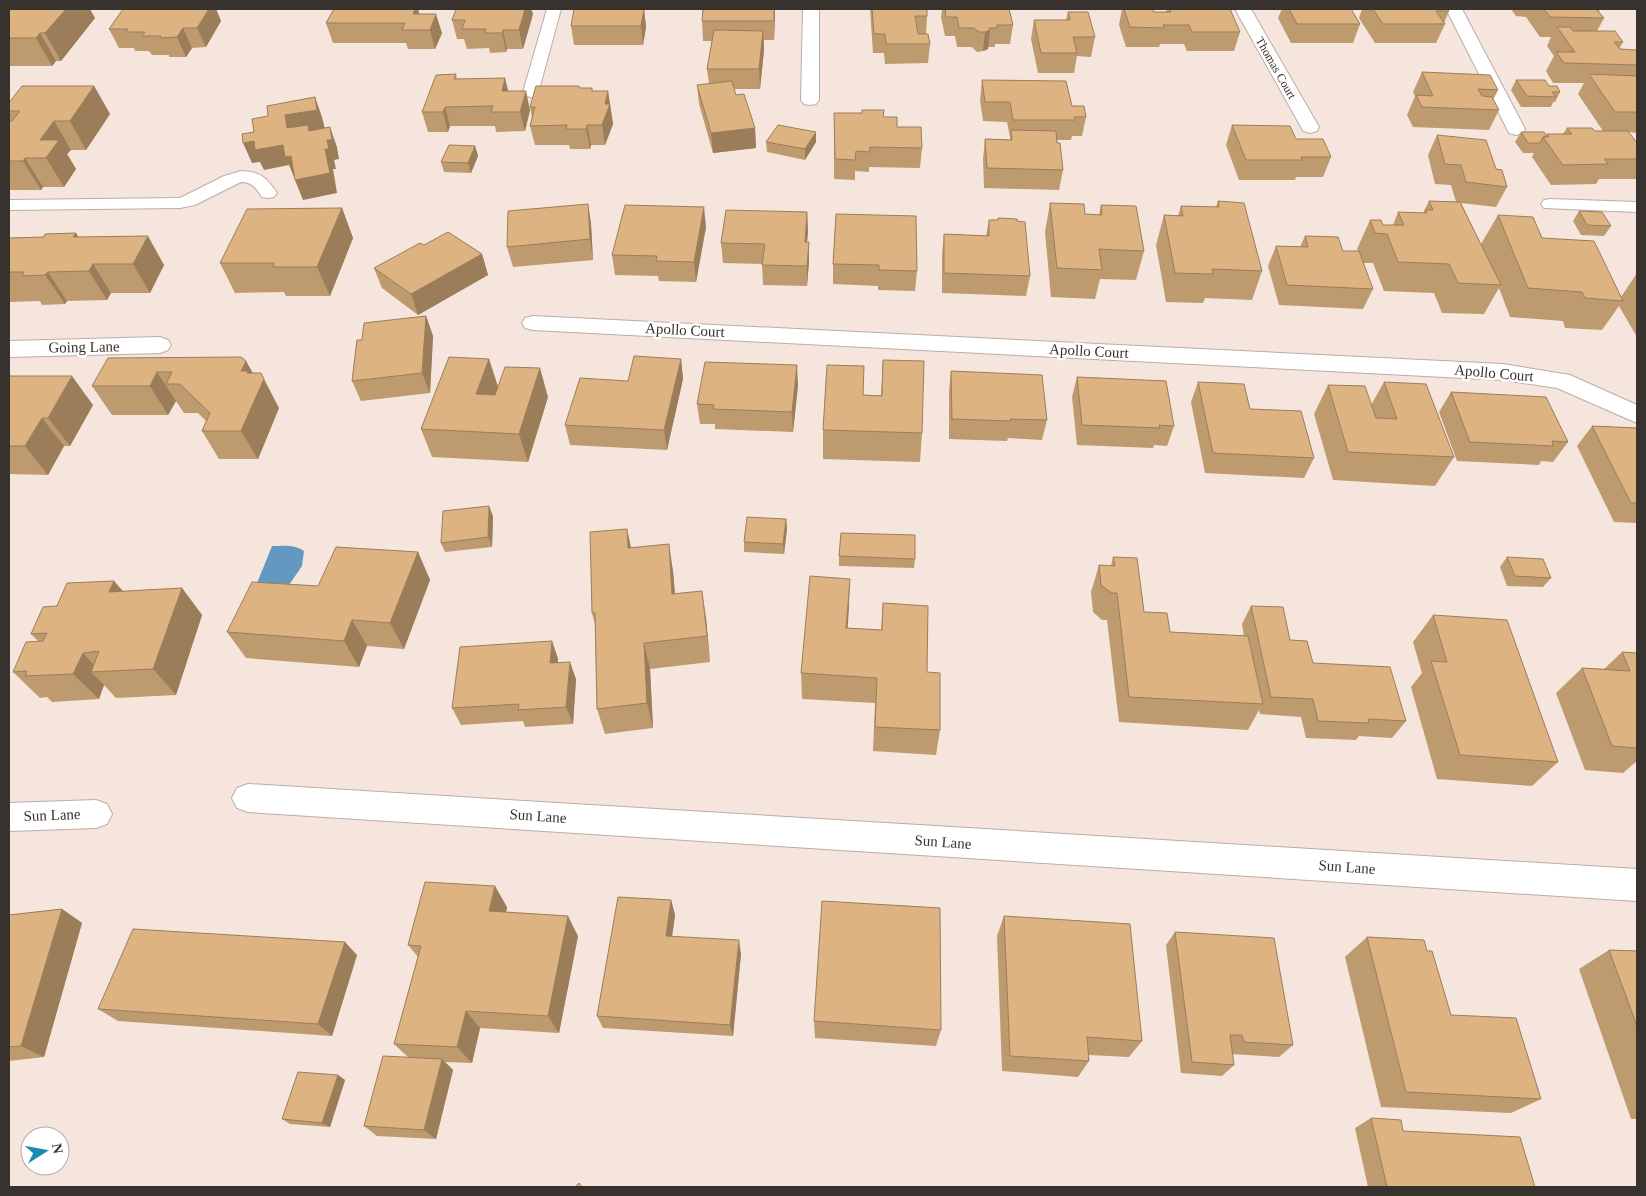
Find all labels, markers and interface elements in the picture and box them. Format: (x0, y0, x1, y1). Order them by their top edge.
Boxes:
street label: Thomas Court (1253, 35, 1300, 102)
street label: Apollo Court (645, 320, 726, 340)
street label: Going Lane (48, 338, 120, 356)
street label: Apollo Court (1049, 341, 1130, 361)
street label: Apollo Court (1454, 362, 1535, 385)
street label: Sun Lane (23, 806, 81, 824)
street label: Sun Lane (509, 806, 567, 826)
street label: Sun Lane (914, 832, 972, 852)
street label: Sun Lane (1318, 857, 1376, 877)
north arrow (20, 1126, 70, 1176)
text: N (49, 1142, 66, 1155)

